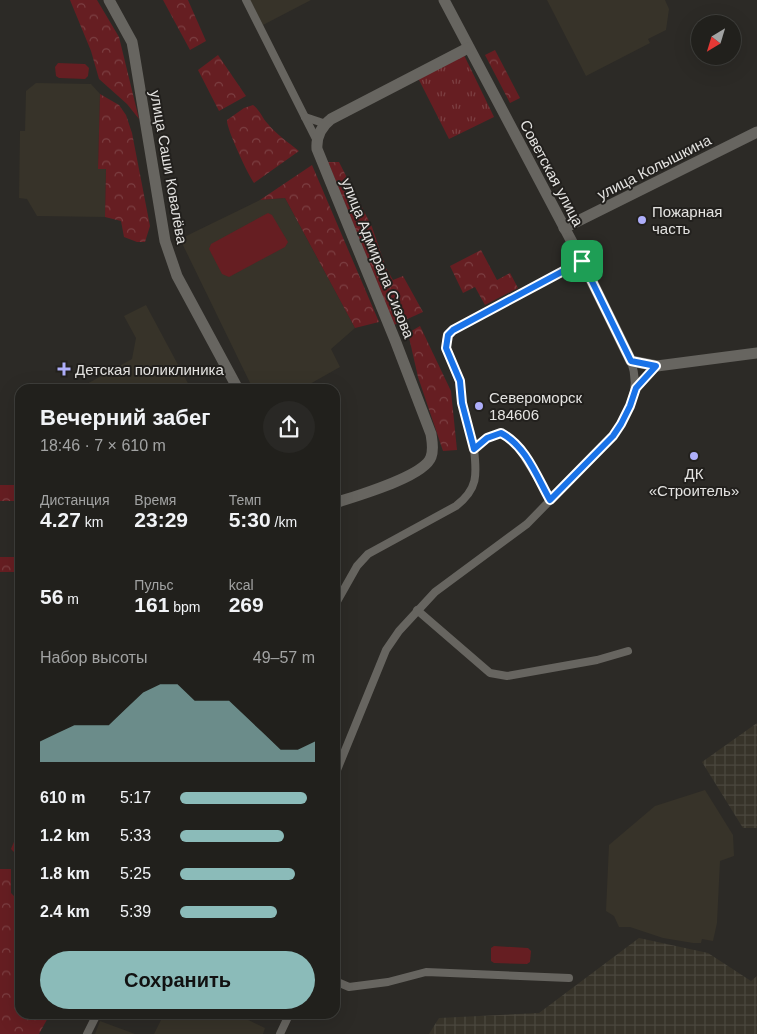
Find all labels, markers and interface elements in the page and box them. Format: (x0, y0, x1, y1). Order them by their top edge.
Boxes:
north arrow (691, 15, 741, 65)
map controls (691, 15, 741, 65)
street label: улица Саши Ковалёва (147, 89, 191, 246)
street label: Советская улица (517, 117, 587, 230)
street label: улица Колышкина (594, 131, 714, 203)
street label: улица Адмирала Сизова (338, 175, 418, 341)
place label: Пожарная часть (652, 203, 722, 237)
marker: Пожарная часть (636, 214, 648, 226)
pin (561, 240, 603, 282)
icon: arrive (568, 247, 596, 275)
place label: Детская поликлиника (75, 361, 224, 378)
marker: Детская поликлиника (57, 362, 71, 376)
place label: Североморск 184606 (489, 389, 582, 423)
marker: Североморск 184606 (473, 400, 485, 412)
button: share (263, 401, 315, 453)
text: Вечерний забег (40, 405, 210, 430)
text: 18:46 · 7 × 610 m (40, 437, 166, 454)
marker: ДК «Строитель» (688, 450, 700, 462)
place label: ДК «Строитель» (649, 465, 739, 499)
text: Дистанция (40, 492, 110, 508)
text: Время (134, 492, 176, 508)
text: Темп (229, 492, 261, 508)
text: 4.27 (40, 508, 81, 531)
text: 23:29 (134, 508, 188, 531)
text: 5:30 (229, 508, 271, 531)
text: km (81, 514, 103, 530)
text: /km (271, 514, 297, 530)
text: Пульс (134, 577, 174, 593)
text: kcal (229, 577, 254, 593)
text: 56 (40, 585, 63, 608)
text: m (63, 591, 79, 607)
text: 161 (134, 593, 169, 616)
text: 269 (229, 593, 264, 616)
text: bpm (169, 599, 201, 615)
text: Набор высоты (40, 649, 147, 666)
text: 49–57 m (253, 649, 315, 666)
text: 610 m (40, 789, 85, 806)
text: 5:17 (120, 789, 151, 806)
text: 1.2 km (40, 827, 90, 844)
text: 5:33 (120, 827, 151, 844)
text: 1.8 km (40, 865, 90, 882)
text: 5:25 (120, 865, 151, 882)
text: 2.4 km (40, 903, 90, 920)
text: 5:39 (120, 903, 151, 920)
button: Сохранить (40, 951, 315, 1009)

